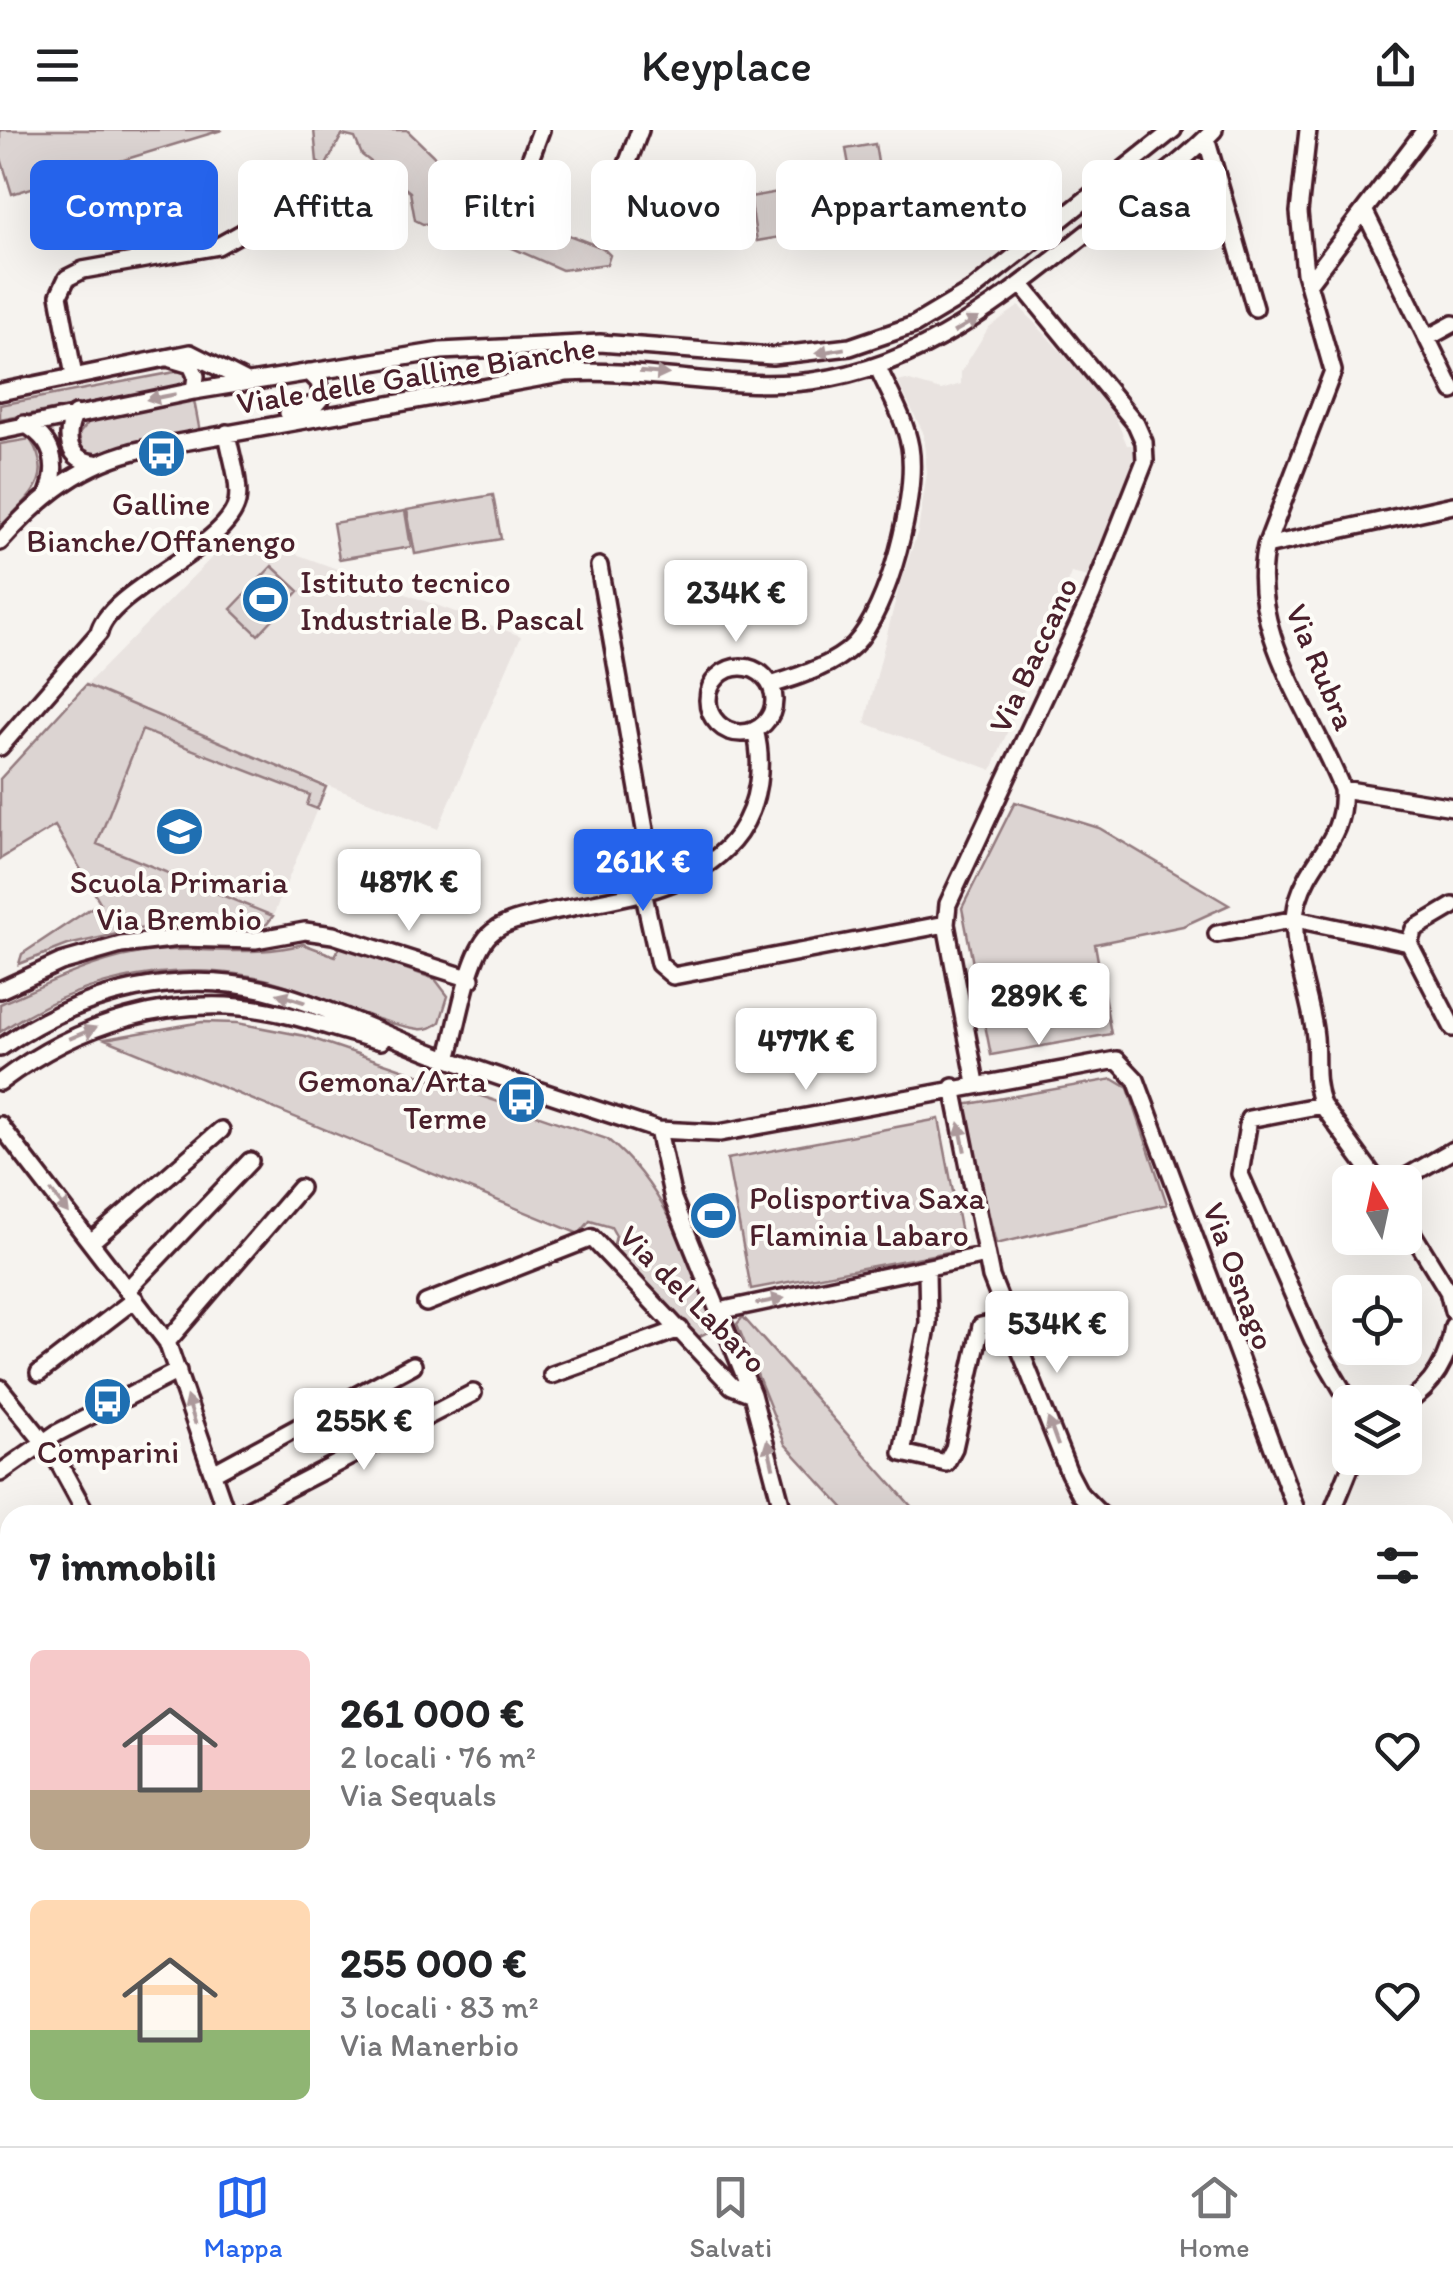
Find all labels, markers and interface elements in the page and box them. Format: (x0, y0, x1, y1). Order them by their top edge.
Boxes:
icon: menu (30, 38, 85, 93)
text: Keyplace (641, 38, 812, 92)
icon: share (1368, 38, 1423, 93)
chip: Compra (30, 160, 218, 250)
chip: Affitta (238, 160, 408, 250)
chip: Filtri (428, 160, 571, 250)
chip: Nuovo (591, 160, 756, 250)
chip: Appartamento (776, 160, 1062, 250)
chip: Casa (1082, 160, 1226, 250)
one-way arrow (952, 316, 981, 333)
street label: Viale delle Galline Bianche (234, 328, 598, 422)
one-way arrow (814, 344, 846, 359)
one-way arrow (638, 365, 670, 381)
one-way arrow (145, 390, 176, 406)
bus stop icon: Galline Bianche/Offanengo (135, 428, 187, 480)
place label: Galline Bianche/Offanengo (26, 485, 296, 560)
pin: 234K € (655, 560, 817, 645)
place label: Istituto tecnico Industriale B. Pascal (300, 563, 584, 638)
street label: Via Baccano (980, 571, 1086, 739)
text: 234K € (686, 573, 786, 611)
sports icon: Istituto tecnico Industriale B. Pascal (239, 574, 291, 626)
street label: Via Rubra (1278, 598, 1365, 736)
school or university icon: Scuola Primaria Via Brembio (153, 806, 205, 858)
pin: 261K € (562, 829, 724, 914)
text: 261K € (596, 842, 690, 880)
pin: 487K € (328, 849, 490, 934)
text: 487K € (360, 862, 458, 900)
place label: Scuola Primaria Via Brembio (70, 863, 289, 938)
pin: 289K € (958, 963, 1120, 1048)
text: 289K € (990, 976, 1088, 1014)
one-way arrow (276, 990, 306, 1005)
pin: 477K € (725, 1008, 887, 1093)
text: 477K € (758, 1021, 854, 1059)
one-way arrow (68, 1025, 98, 1041)
place label: Gemona/Arta Terme (298, 1062, 487, 1137)
bus stop icon: Gemona/Arta Terme (496, 1073, 548, 1125)
one-way arrow (954, 1121, 970, 1152)
north arrow (1332, 1165, 1422, 1255)
map controls (1332, 1165, 1422, 1475)
place label: Polisportiva Saxa Flaminia Labaro (749, 1179, 985, 1254)
one-way arrow (50, 1189, 70, 1215)
sports icon: Polisportiva Saxa Flaminia Labaro (688, 1190, 740, 1242)
street label: Via Osnago (1195, 1197, 1283, 1355)
street label: Via del Labaro (611, 1217, 775, 1381)
button: locate (1332, 1275, 1422, 1365)
pin: 534K € (976, 1291, 1138, 1376)
one-way arrow (755, 1293, 786, 1309)
text: 534K € (1007, 1304, 1107, 1342)
bus stop icon: Comparini (82, 1376, 134, 1428)
button: layers (1332, 1385, 1422, 1475)
pin: 255K € (283, 1388, 445, 1473)
one-way arrow (182, 1395, 197, 1425)
text: 255K € (316, 1401, 412, 1439)
one-way arrow (1045, 1416, 1060, 1446)
place label: Comparini (37, 1433, 179, 1471)
one-way arrow (762, 1438, 777, 1469)
icon: filters (1370, 1538, 1425, 1593)
text: 7 immobili (30, 1540, 217, 1591)
text: 261 000 € (340, 1687, 524, 1738)
icon: home (110, 1690, 230, 1810)
icon: heart (1370, 1723, 1425, 1778)
text: 2 locali · 76 m² (340, 1738, 536, 1776)
text: Via Sequals (340, 1776, 497, 1814)
text: 255 000 € (340, 1937, 527, 1988)
icon: home (110, 1940, 230, 2060)
icon: heart (1370, 1973, 1425, 2028)
text: 3 locali · 83 m² (340, 1988, 539, 2026)
text: Via Manerbio (340, 2026, 519, 2064)
tab: Mappa (203, 2170, 282, 2264)
tab: Salvati (689, 2170, 772, 2264)
tab: Home (1179, 2170, 1250, 2264)

